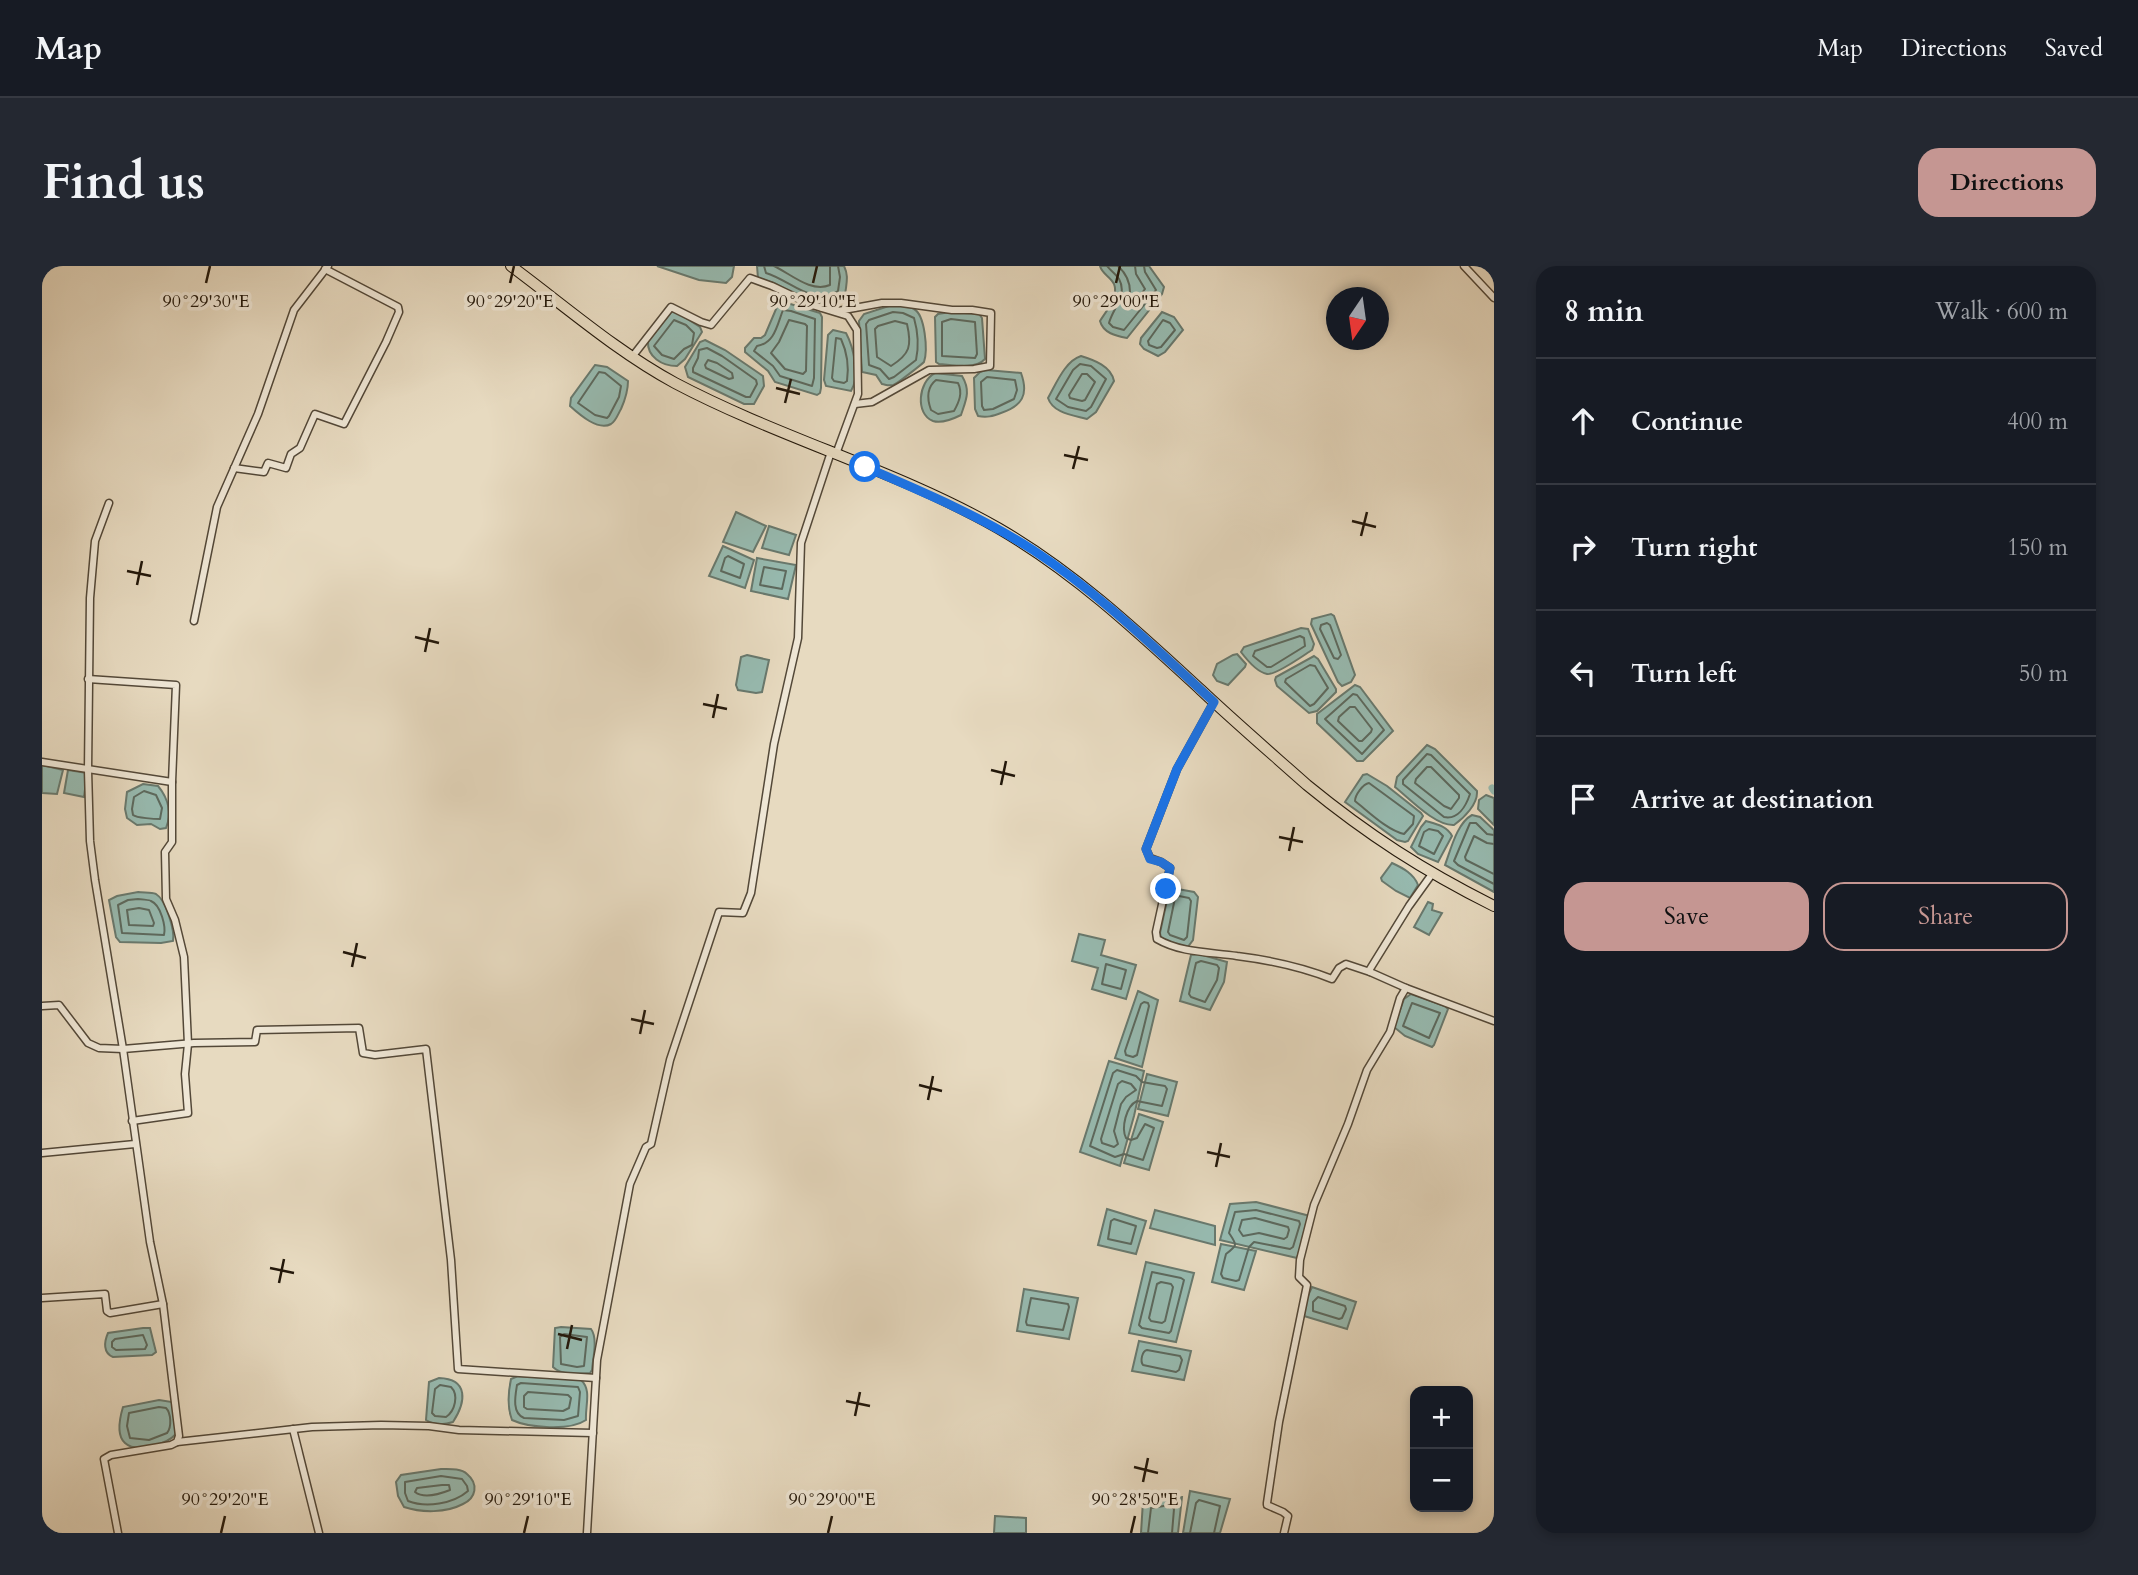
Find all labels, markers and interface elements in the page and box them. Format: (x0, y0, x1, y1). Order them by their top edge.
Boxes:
text: Map (35, 26, 102, 71)
text: Map (1817, 32, 1863, 65)
text: Directions (1901, 32, 2007, 65)
text: Saved (2045, 32, 2103, 65)
button: Directions (1918, 148, 2096, 217)
text: Find us (42, 149, 205, 216)
north arrow (1326, 287, 1389, 350)
text: 90°29'30"E (162, 289, 250, 314)
text: 90°29'20"E (466, 289, 554, 314)
text: 90°29'10"E (769, 289, 857, 314)
text: 90°29'00"E (1072, 289, 1160, 314)
text: 8 min (1564, 291, 1644, 332)
text: Walk · 600 m (1935, 296, 2068, 327)
icon: ahead (1564, 402, 1602, 440)
text: Continue (1631, 404, 1743, 439)
text: 400 m (2007, 406, 2068, 437)
route start (849, 451, 880, 482)
icon: right (1564, 528, 1602, 566)
text: Turn right (1631, 530, 1758, 565)
text: 150 m (2007, 532, 2068, 563)
icon: left (1564, 654, 1602, 692)
text: Turn left (1631, 656, 1736, 691)
text: 50 m (2019, 658, 2068, 689)
icon: arrive (1564, 780, 1602, 818)
text: Arrive at destination (1631, 782, 1874, 817)
route end (1150, 873, 1181, 904)
button: Save (1564, 882, 1809, 951)
button: Share (1823, 882, 2068, 951)
map controls (1410, 1386, 1473, 1512)
button: + (1410, 1386, 1473, 1449)
button: − (1410, 1449, 1473, 1512)
text: 90°29'20"E (181, 1487, 269, 1512)
text: 90°29'10"E (484, 1487, 572, 1512)
text: 90°29'00"E (788, 1487, 876, 1512)
text: 90°28'50"E (1091, 1487, 1179, 1512)

